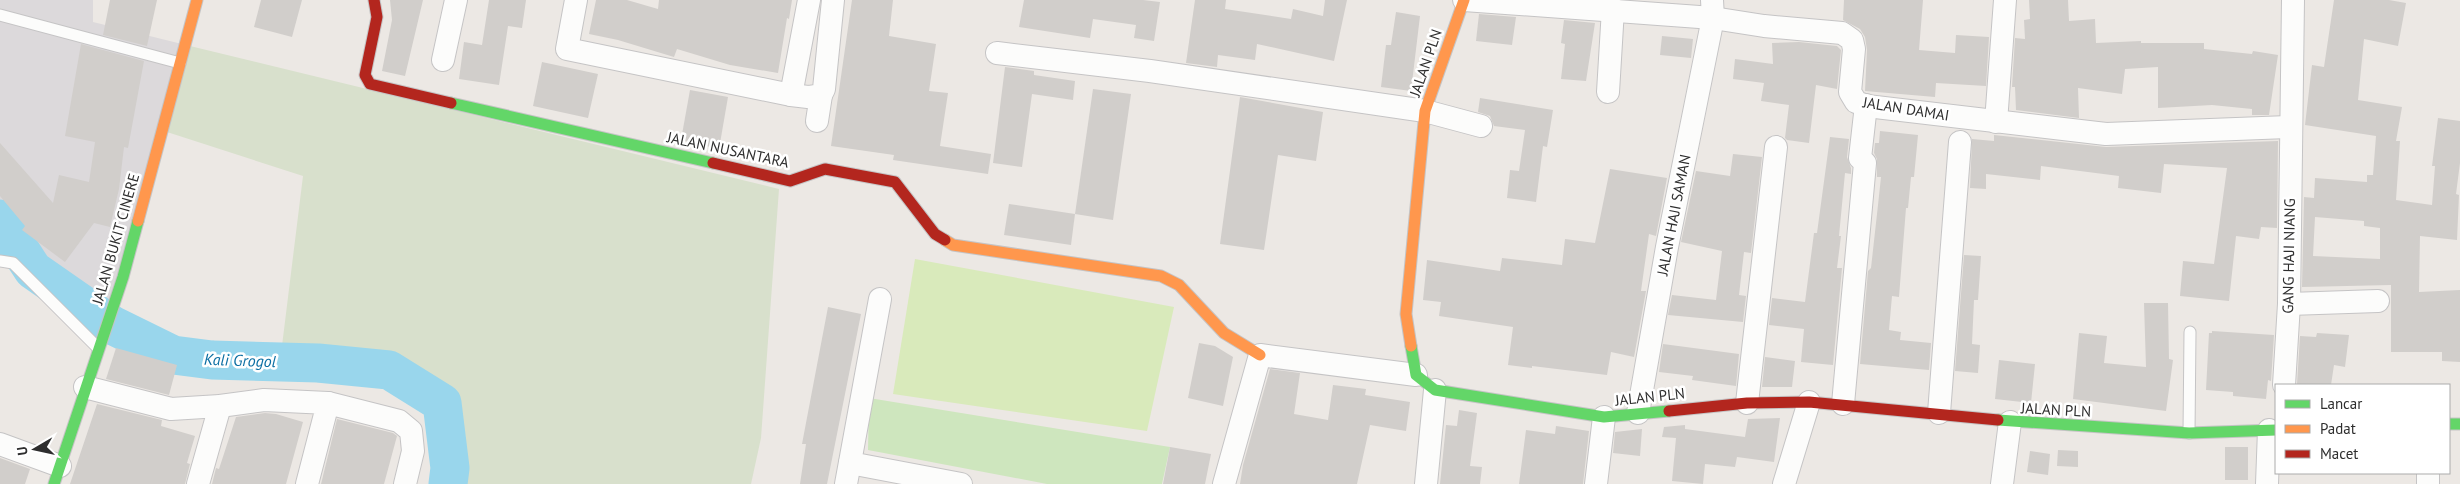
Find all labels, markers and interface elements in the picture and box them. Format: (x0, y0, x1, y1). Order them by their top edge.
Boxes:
street label: JALAN PLN (1405, 27, 1446, 100)
street label: JALAN DAMAI (1861, 92, 1951, 125)
street label: JALAN NUSANTARA (665, 127, 791, 172)
street label: JALAN HAJI SAMAN (1652, 153, 1695, 278)
street label: JALAN BUKIT CINERE (87, 171, 143, 308)
street label: GANG HAJI NIANG (2278, 198, 2299, 314)
water label: Kali Grogol (204, 349, 277, 371)
street label: JALAN PLN (1613, 383, 1686, 410)
legend (2275, 384, 2450, 474)
text: Lancar (2320, 394, 2362, 413)
street label: JALAN PLN (2020, 398, 2092, 421)
text: Padat (2320, 419, 2356, 438)
north arrow (10, 424, 60, 474)
text: Macet (2320, 444, 2358, 463)
text: U (13, 445, 32, 457)

